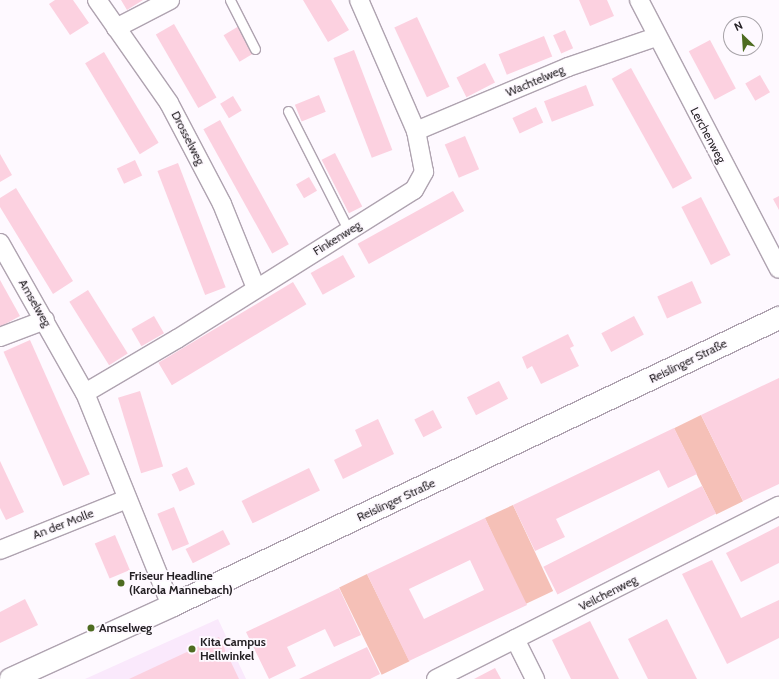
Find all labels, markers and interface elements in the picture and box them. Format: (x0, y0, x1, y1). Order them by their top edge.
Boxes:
north arrow (723, 16, 763, 56)
text: N (732, 18, 745, 34)
street label: Wachtelweg (504, 62, 566, 100)
street label: Lerchenweg (687, 105, 729, 165)
street label: Drosselweg (168, 109, 208, 167)
street label: Finkenweg (310, 218, 364, 258)
street label: Amselweg (16, 277, 54, 329)
street label: Reislinger Straße (647, 336, 729, 386)
street label: Reislinger Straße (355, 476, 437, 524)
street label: An der Molle (31, 506, 95, 542)
place label: Friseur Headline (Karola Mannebach) (129, 569, 233, 597)
street label: Veilchenweg (576, 572, 640, 614)
marker: Friseur Headline (Karola Mannebach) (116, 578, 126, 588)
place label: Amselweg (99, 621, 152, 635)
marker: Amselweg (86, 623, 96, 633)
place label: Kita Campus Hellwinkel (200, 635, 266, 663)
marker: Kita Campus Hellwinkel (187, 644, 197, 654)

